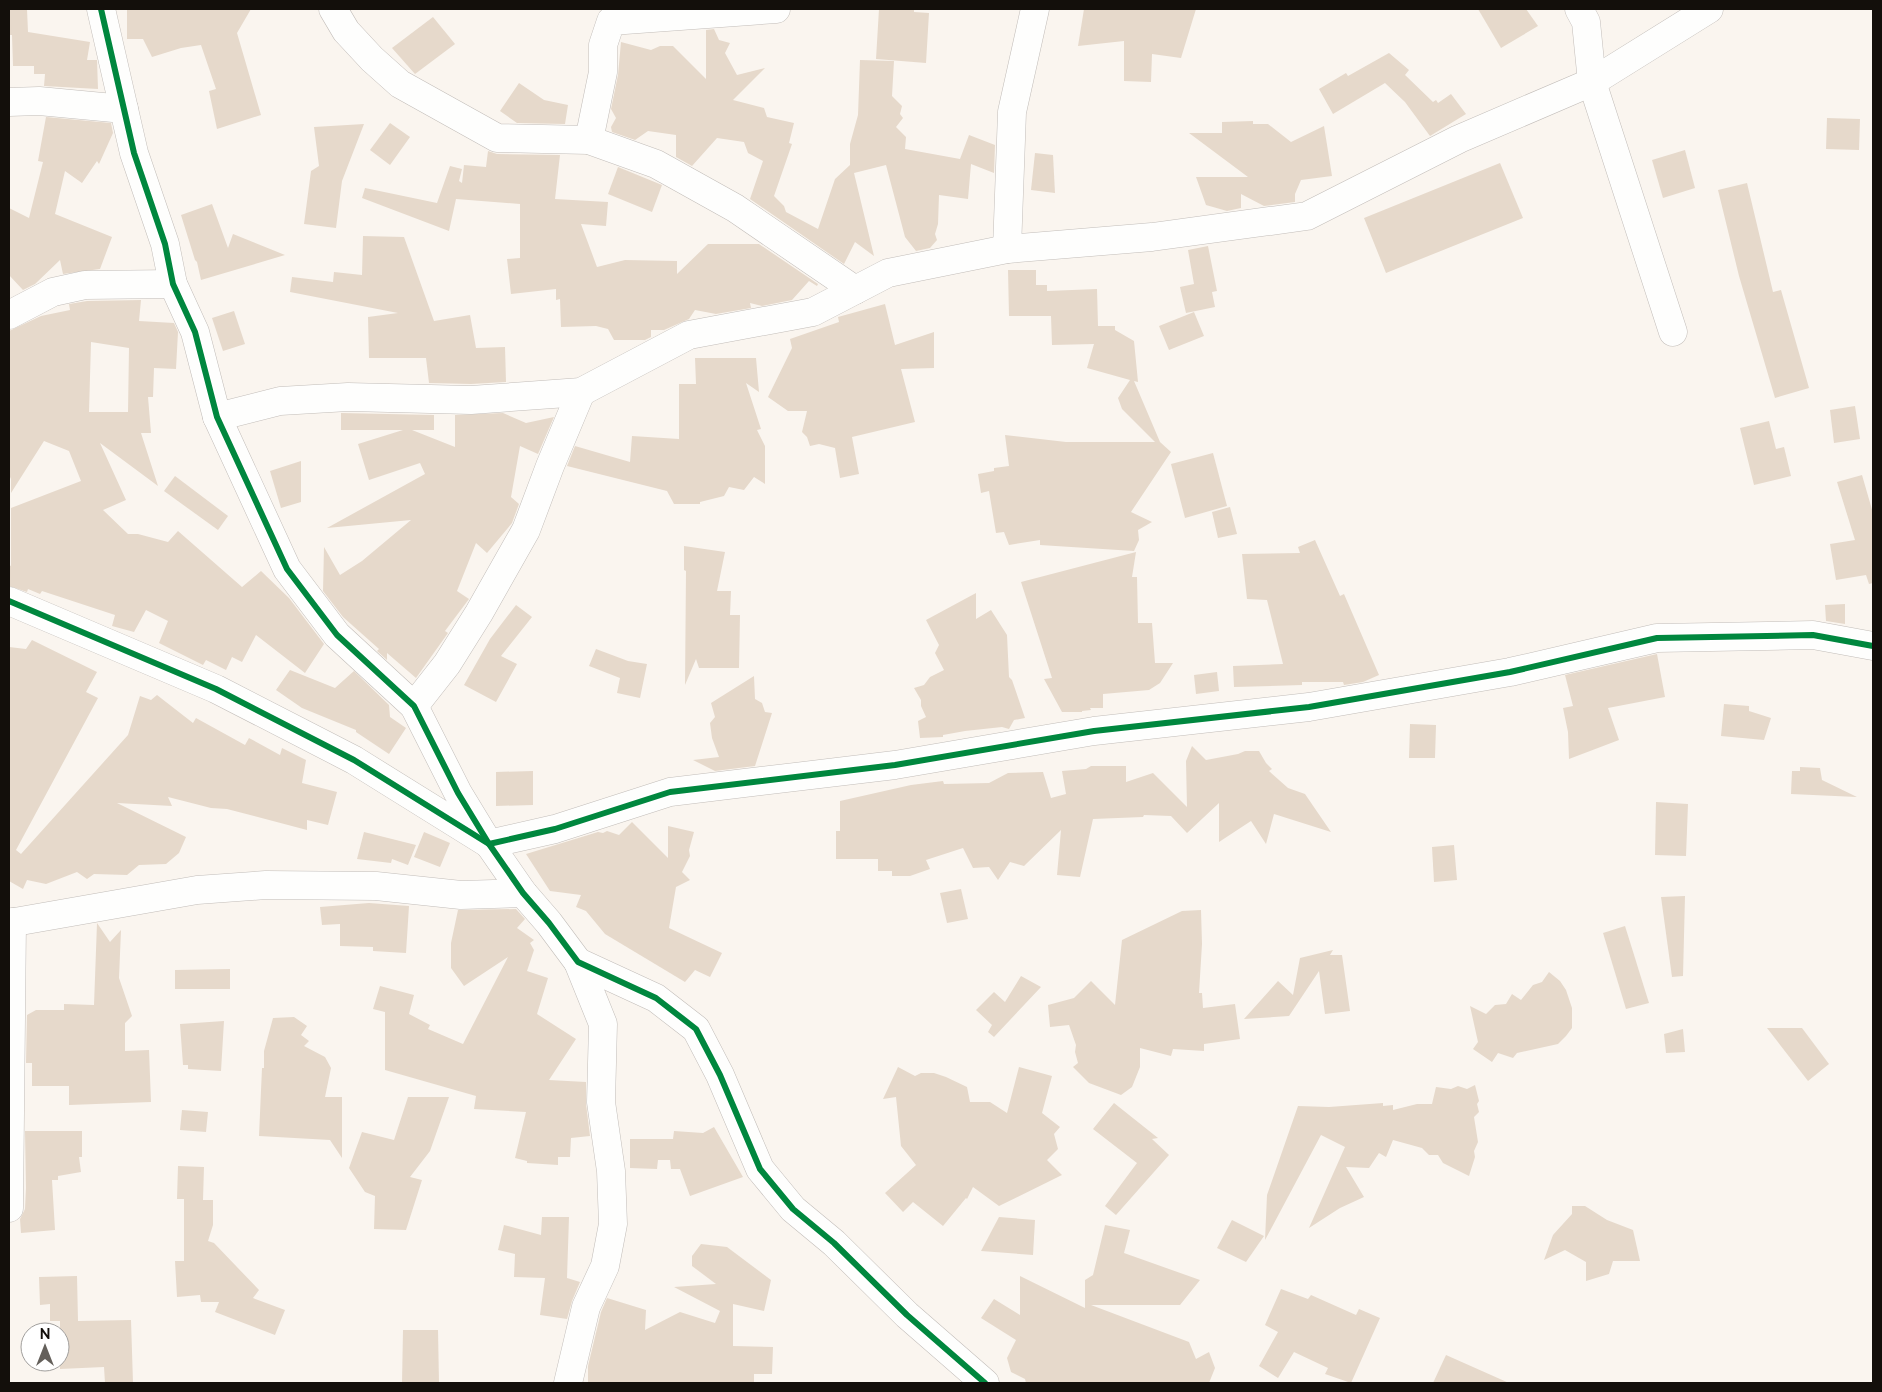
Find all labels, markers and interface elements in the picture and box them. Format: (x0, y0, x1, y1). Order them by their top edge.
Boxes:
north arrow (20, 1322, 70, 1372)
text: N (40, 1326, 50, 1342)

